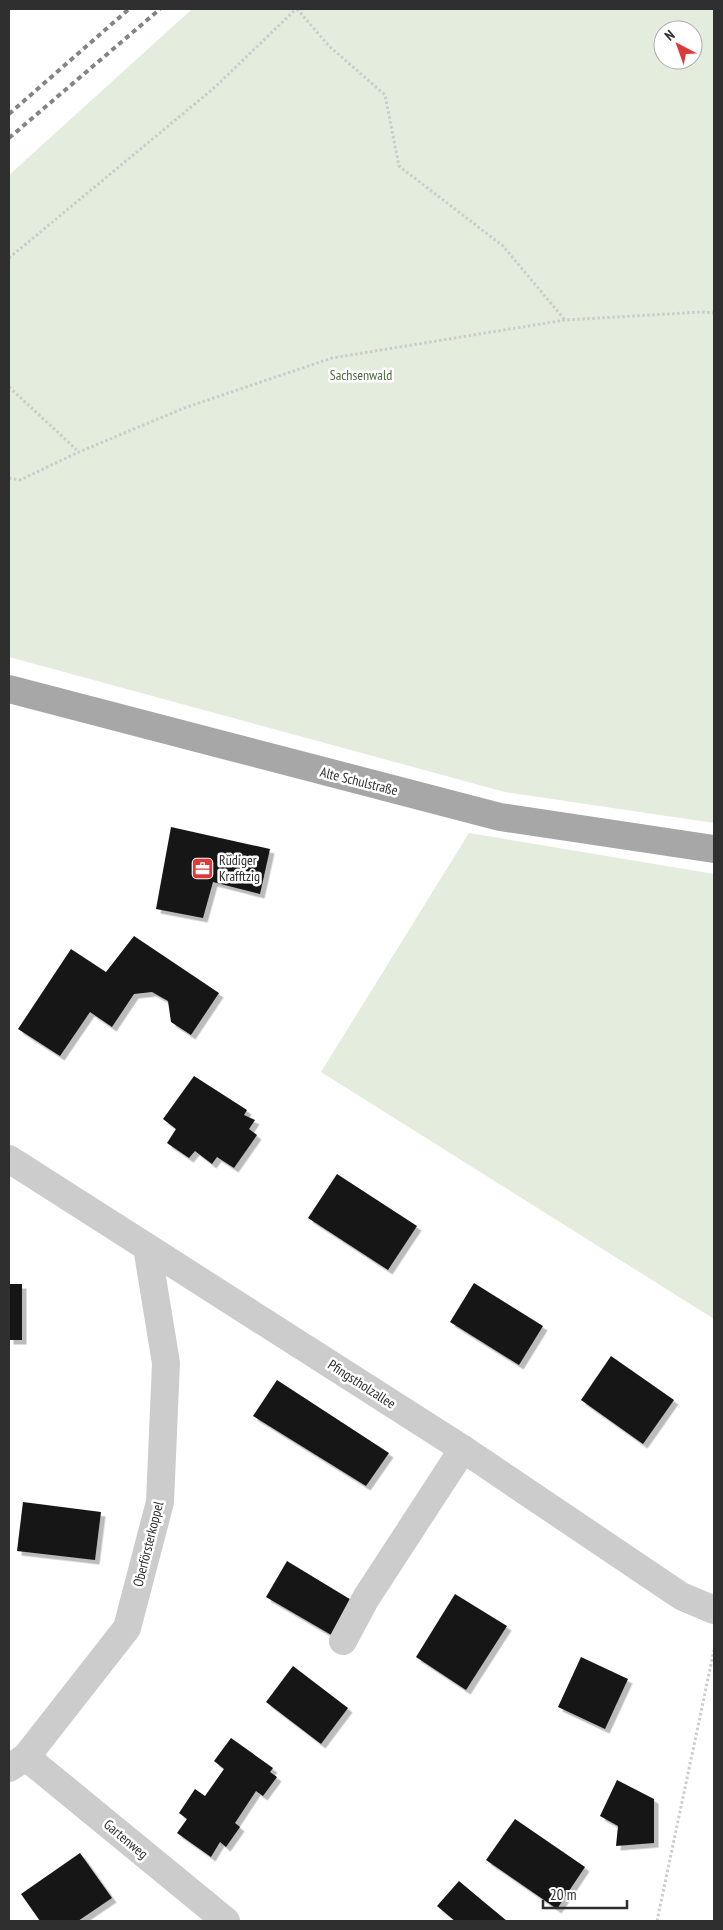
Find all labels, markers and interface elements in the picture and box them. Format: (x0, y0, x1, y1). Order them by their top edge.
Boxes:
north arrow (653, 20, 703, 70)
text: N (661, 26, 678, 44)
park label: Sachsenwald (330, 366, 392, 384)
street label: Alte Schulstraße (318, 763, 400, 799)
place label: Rüdiger Krafftzig (219, 851, 260, 885)
office icon: Rüdiger Krafftzig (191, 856, 215, 880)
street label: Pfingstholzallee (325, 1355, 399, 1413)
street label: Oberförsterkoppel (129, 1499, 167, 1589)
street label: Gartenweg (100, 1815, 152, 1863)
scale bar (543, 1878, 627, 1910)
text: 20 m (550, 1885, 576, 1904)

